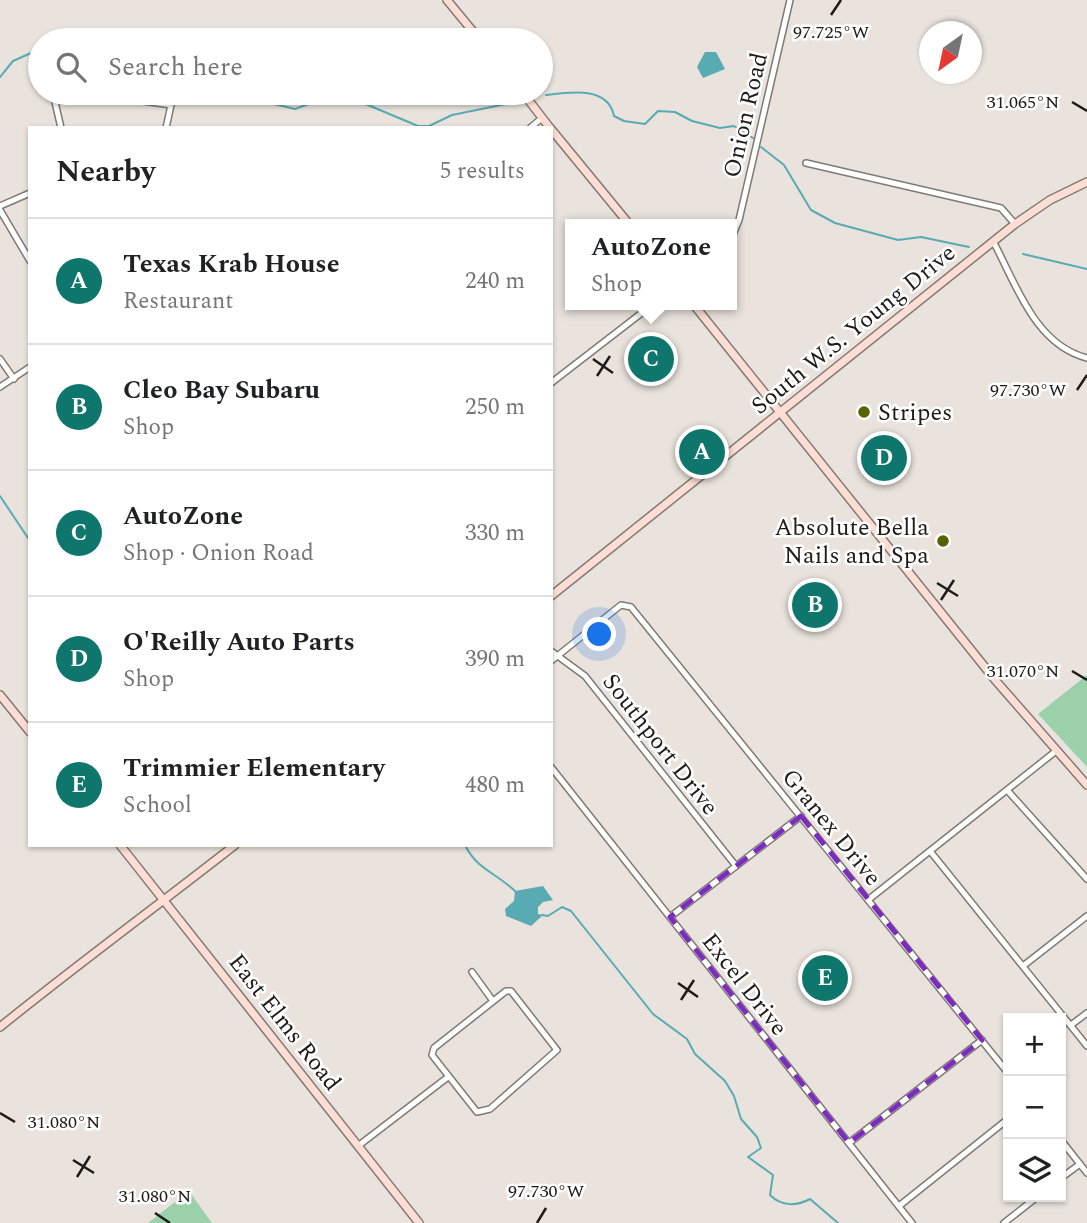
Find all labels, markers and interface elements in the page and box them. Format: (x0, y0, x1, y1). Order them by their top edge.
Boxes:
text: 97.725°W (793, 19, 869, 46)
north arrow (919, 21, 982, 84)
search box (28, 28, 553, 105)
text: Search here (108, 47, 243, 87)
icon: search (52, 48, 90, 86)
street label: Onion Road (714, 49, 778, 182)
text: 31.065°N (987, 89, 1059, 116)
text: Nearby (56, 149, 155, 195)
text: 5 results (440, 154, 525, 189)
popup (565, 219, 737, 310)
text: AutoZone (591, 227, 711, 267)
street label: South W.S. Young Drive (743, 236, 964, 424)
text: Texas Krab House (123, 244, 340, 284)
text: A (70, 264, 88, 299)
text: 240 m (465, 264, 525, 299)
text: Shop (591, 267, 642, 302)
text: Restaurant (123, 284, 233, 319)
pin: C (628, 333, 674, 385)
text: Cleo Bay Subaru (123, 370, 320, 410)
text: 97.730°W (990, 377, 1066, 404)
text: B (71, 390, 87, 425)
text: 250 m (465, 390, 525, 425)
place label: Stripes (878, 395, 952, 431)
marker: Stripes (856, 404, 872, 420)
text: Shop (123, 410, 174, 445)
pin: A (679, 426, 725, 478)
pin: D (861, 432, 907, 484)
text: AutoZone (123, 496, 243, 536)
place label: Absolute Bella Nails and Spa (775, 510, 929, 574)
text: C (71, 516, 87, 551)
text: 330 m (465, 516, 525, 551)
marker: Absolute Bella Nails and Spa (935, 533, 951, 549)
text: Shop · Onion Road (123, 536, 314, 571)
pin: B (792, 579, 838, 631)
your location (582, 617, 616, 651)
text: O'Reilly Auto Parts (123, 622, 355, 662)
text: D (70, 642, 88, 677)
text: 390 m (465, 642, 525, 677)
text: 31.070°N (987, 658, 1059, 685)
text: Shop (123, 662, 174, 697)
street label: Southport Drive (593, 666, 727, 823)
text: Trimmier Elementary (123, 748, 385, 788)
street label: Granex Drive (773, 761, 890, 894)
text: E (71, 768, 87, 803)
text: 480 m (465, 768, 525, 803)
text: School (123, 788, 192, 823)
street label: Excel Drive (692, 925, 796, 1044)
street label: East Elms Road (219, 946, 349, 1099)
pin: E (802, 952, 848, 1004)
map controls (1003, 1013, 1066, 1202)
button: + (1003, 1013, 1066, 1076)
button: − (1003, 1076, 1066, 1139)
text: 31.080°N (28, 1109, 100, 1136)
button: layers (1003, 1139, 1066, 1202)
text: 97.730°W (508, 1178, 584, 1205)
text: 31.080°N (119, 1183, 191, 1210)

